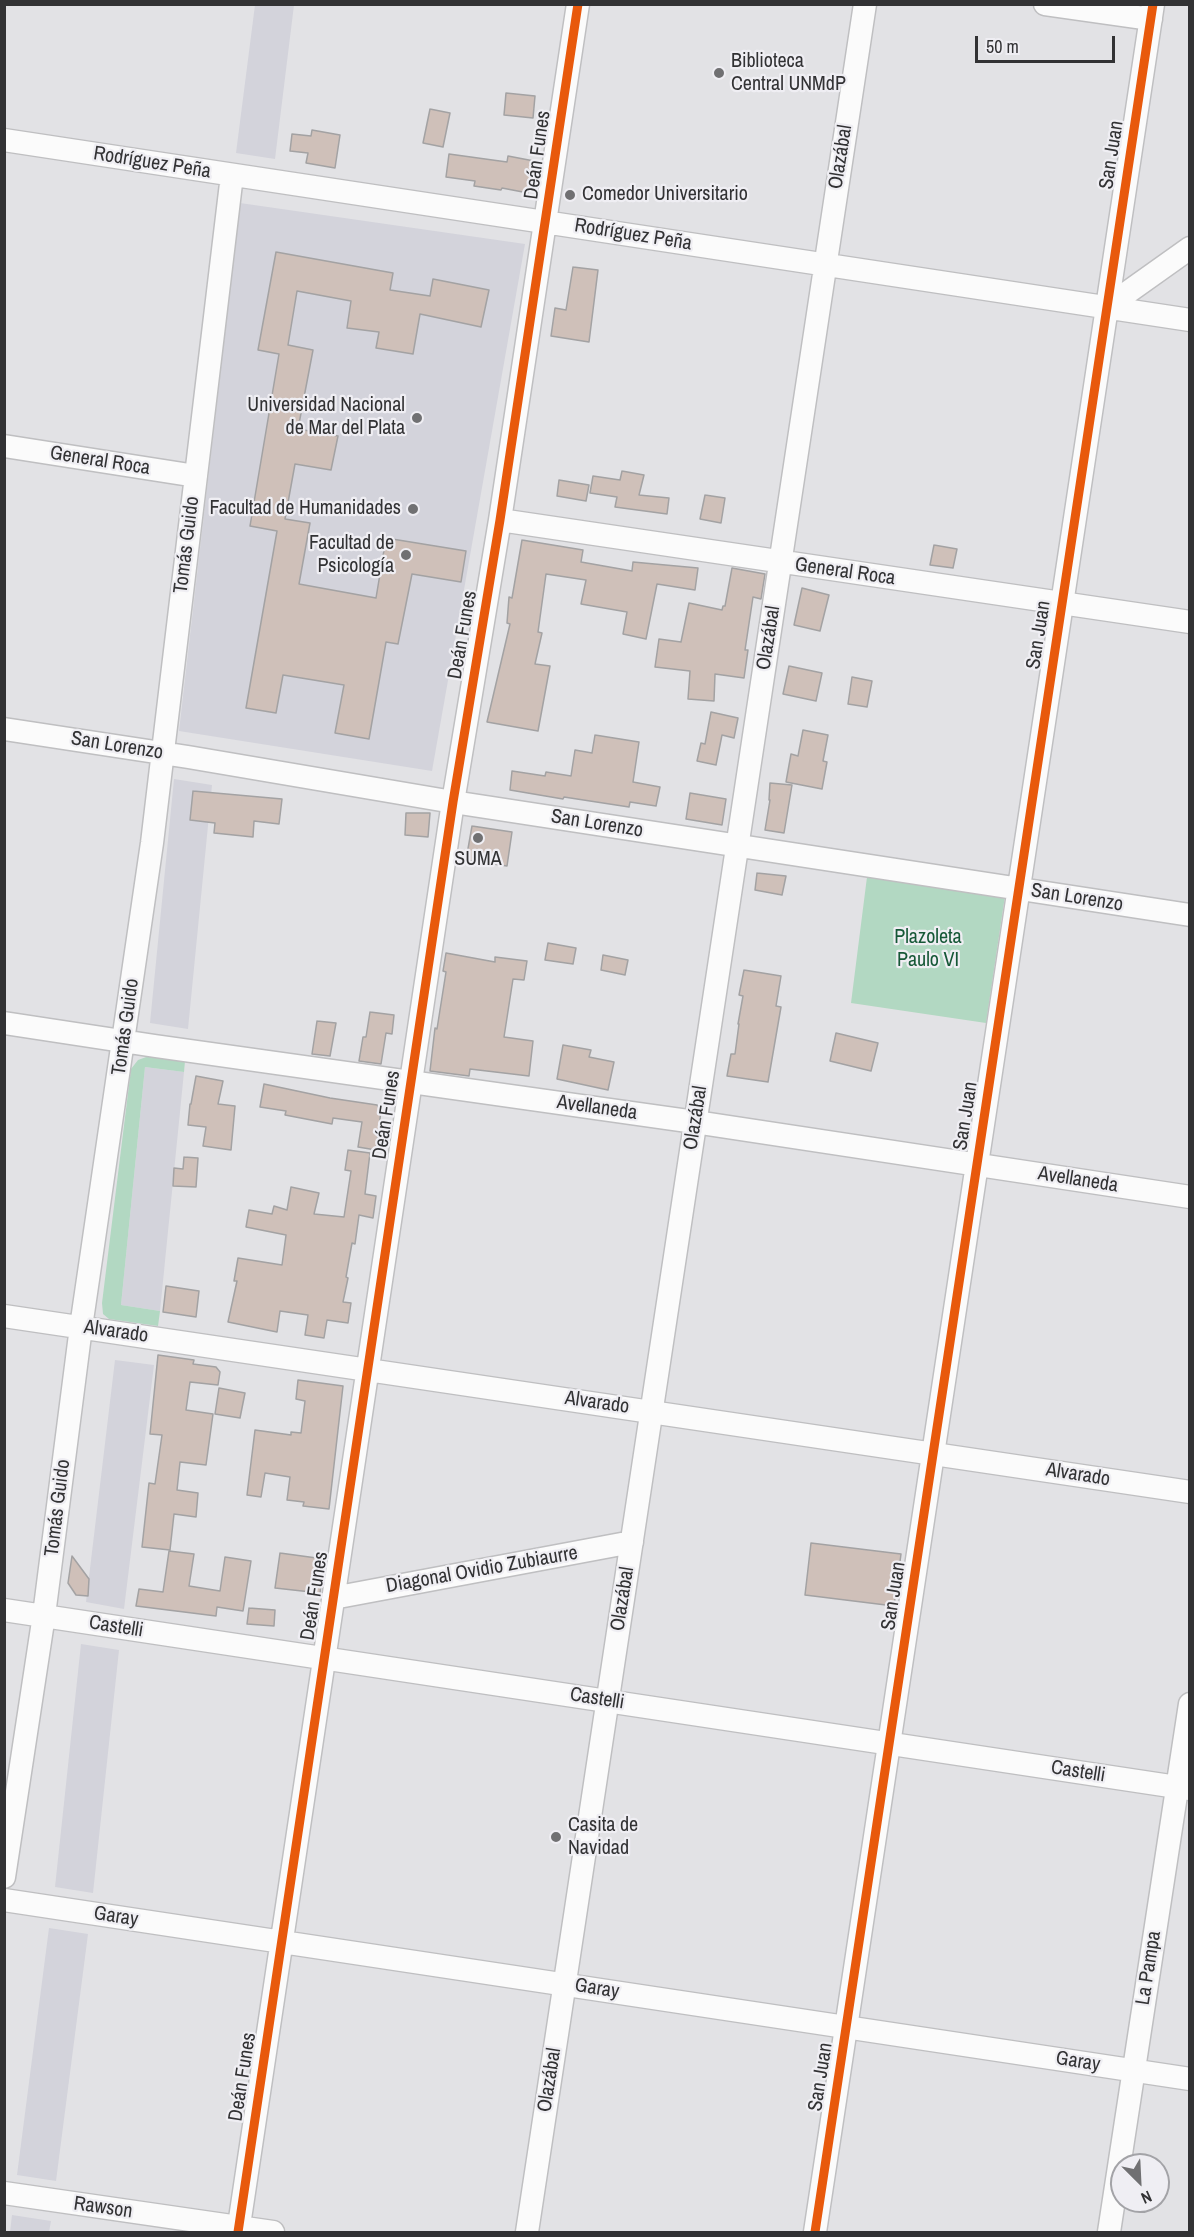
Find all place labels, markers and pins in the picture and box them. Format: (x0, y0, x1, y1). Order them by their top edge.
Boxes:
place label: Biblioteca Central UNMdP (731, 50, 846, 97)
marker: Biblioteca Central UNMdP (712, 66, 726, 80)
place label: Comedor Universitario (582, 183, 748, 207)
marker: Comedor Universitario (563, 188, 577, 202)
place label: Universidad Nacional de Mar del Plata (247, 394, 405, 441)
marker: Universidad Nacional de Mar del Plata (410, 411, 424, 425)
place label: Facultad de Humanidades (209, 497, 401, 521)
marker: Facultad de Humanidades (406, 502, 420, 516)
place label: Facultad de Psicología (309, 532, 394, 579)
marker: Facultad de Psicología (399, 548, 413, 562)
marker: SUMA (471, 831, 485, 845)
place label: SUMA (454, 848, 502, 872)
place label: Casita de Navidad (568, 1814, 638, 1861)
marker: Casita de Navidad (549, 1830, 563, 1844)

